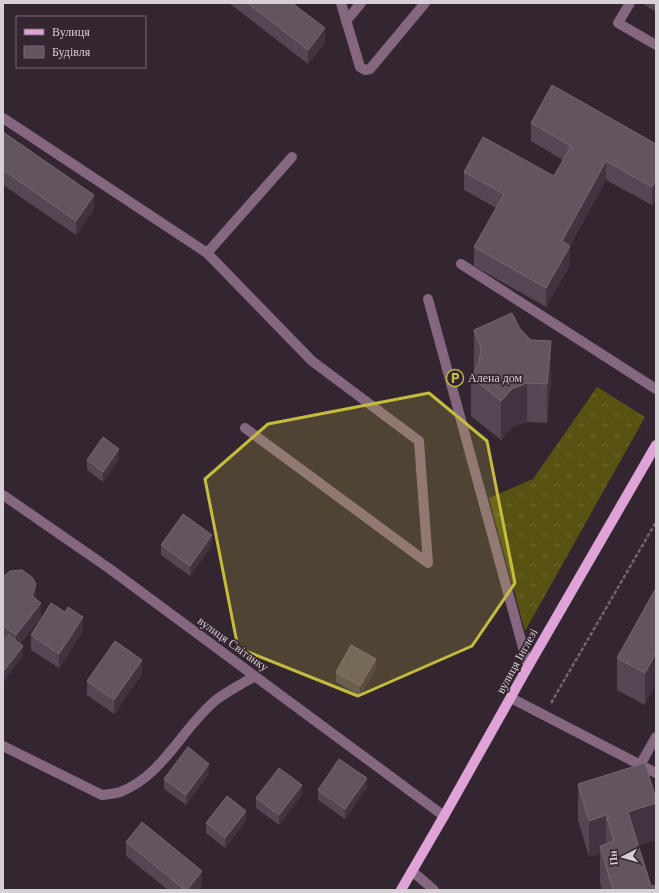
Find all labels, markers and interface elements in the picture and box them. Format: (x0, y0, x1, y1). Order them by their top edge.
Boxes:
legend (16, 16, 146, 68)
text: Вулиця (52, 25, 90, 39)
text: Будівля (52, 45, 91, 59)
parking icon: Алена дом (445, 368, 465, 388)
place label: Алена дом (468, 371, 523, 385)
street label: вулиця Світанку (195, 614, 271, 674)
street label: вулиця Інглезі (493, 625, 541, 696)
north arrow (603, 837, 643, 877)
text: Пн (606, 849, 620, 866)

